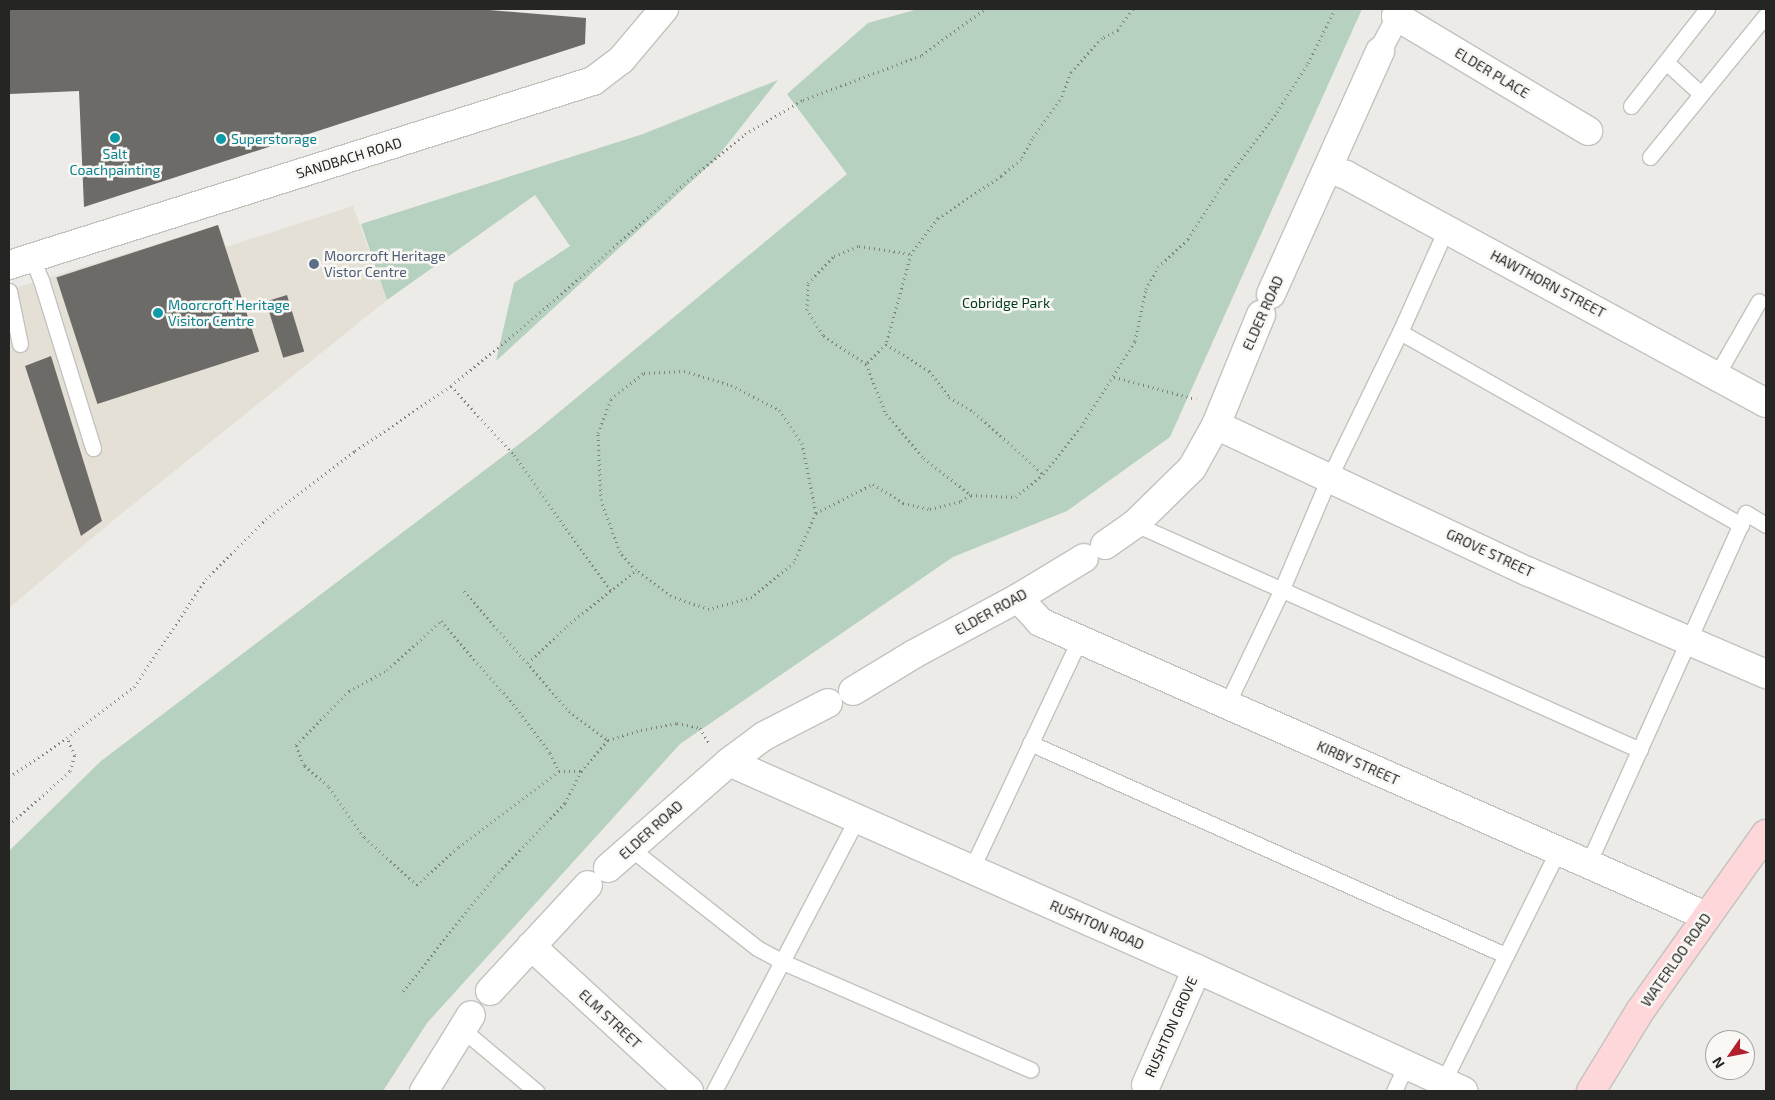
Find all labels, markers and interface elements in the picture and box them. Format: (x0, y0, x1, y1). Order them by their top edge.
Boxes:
street label: ELDER PLACE (1452, 44, 1532, 102)
place label: Superstorage (231, 131, 317, 147)
marker: Salt Coachpainting (109, 132, 121, 144)
marker: Superstorage (215, 133, 227, 145)
street label: SANDBACH ROAD (294, 134, 404, 182)
place label: Salt Coachpainting (70, 146, 160, 178)
street label: HAWTHORN STREET (1488, 247, 1608, 321)
place label: Moorcroft Heritage Vistor Centre (324, 248, 446, 280)
marker: Moorcroft Heritage Vistor Centre (308, 258, 320, 270)
street label: ELDER ROAD (1239, 273, 1287, 353)
park label: Cobridge Park (962, 295, 1050, 311)
place label: Moorcroft Heritage Visitor Centre (168, 297, 290, 330)
marker: Moorcroft Heritage Visitor Centre (152, 307, 164, 319)
street label: GROVE STREET (1444, 525, 1536, 581)
street label: ELDER ROAD (952, 585, 1030, 639)
street label: KIRBY STREET (1314, 737, 1402, 789)
street label: ELDER ROAD (616, 797, 686, 863)
street label: RUSHTON ROAD (1047, 897, 1147, 953)
street label: WATERLOO ROAD (1638, 910, 1714, 1010)
street label: RUSHTON GROVE (1141, 974, 1201, 1080)
street label: ELM STREET (575, 986, 645, 1052)
north arrow (1705, 1030, 1755, 1080)
text: N (1708, 1054, 1728, 1072)

